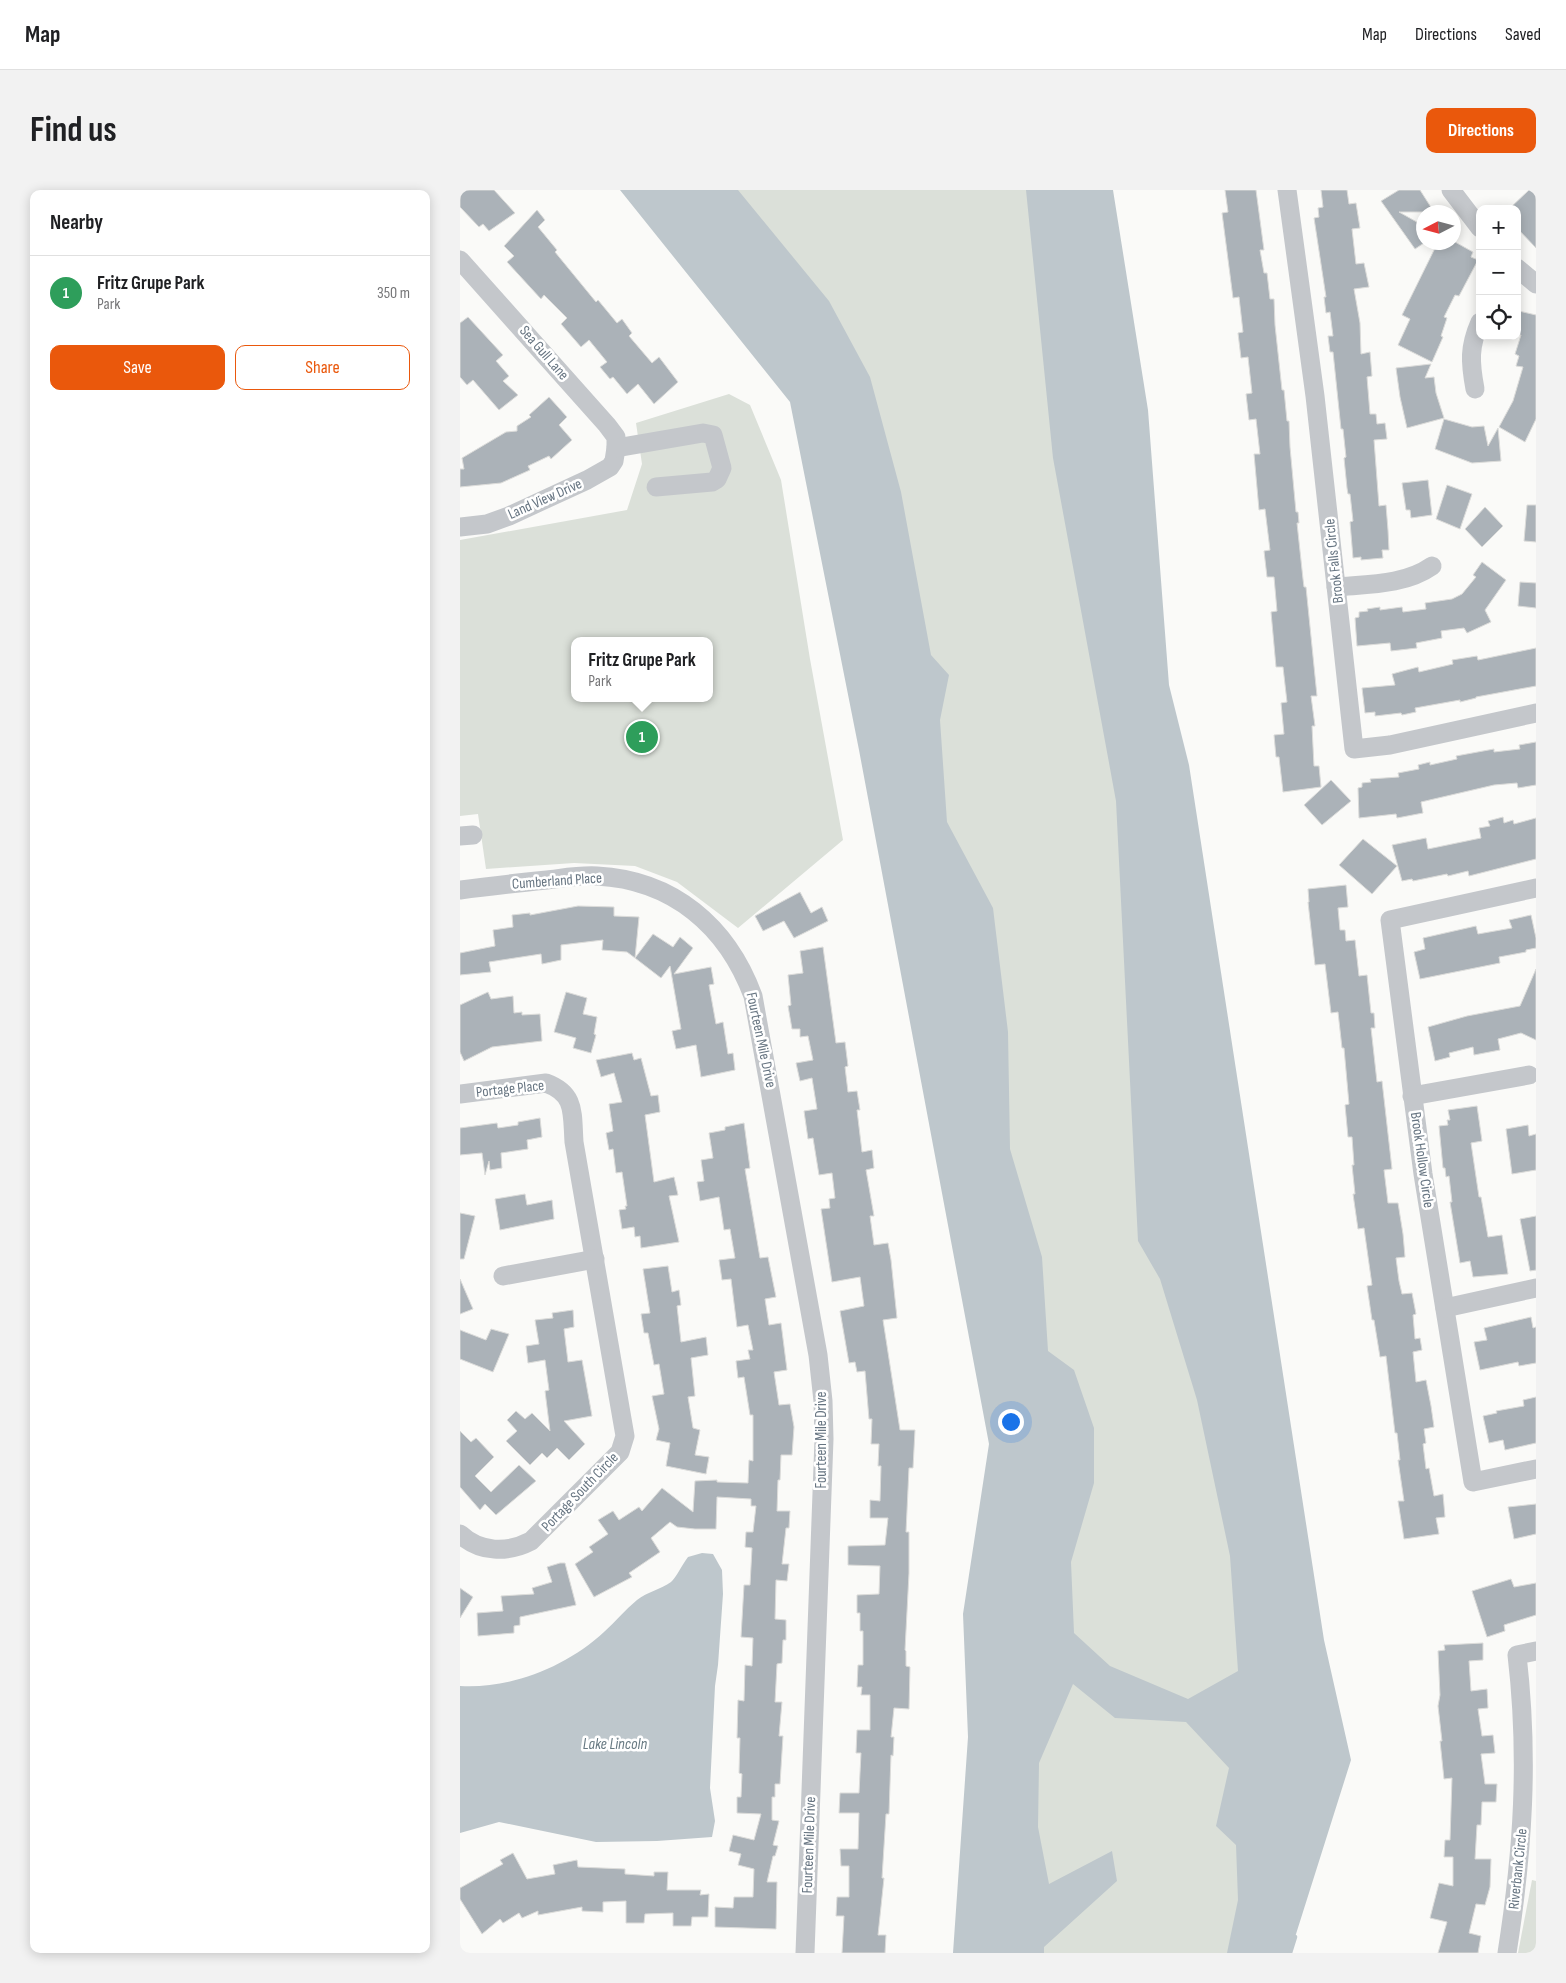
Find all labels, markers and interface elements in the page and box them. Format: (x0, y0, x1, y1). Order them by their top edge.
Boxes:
text: Map (25, 20, 60, 49)
text: Map (1362, 24, 1387, 45)
text: Directions (1415, 24, 1477, 45)
text: Saved (1505, 24, 1541, 45)
button: Directions (1426, 108, 1536, 153)
text: Find us (30, 109, 117, 152)
north arrow (1416, 205, 1461, 250)
map controls (1476, 205, 1521, 340)
button: + (1476, 205, 1521, 250)
text: Nearby (50, 210, 103, 235)
button: − (1476, 250, 1521, 295)
text: Fritz Grupe Park (97, 272, 205, 295)
text: 1 (63, 284, 69, 303)
text: 350 m (377, 284, 410, 303)
text: Park (97, 295, 120, 314)
button: locate (1476, 295, 1521, 340)
street label: Sea Gull Lane (515, 322, 573, 384)
button: Save (50, 345, 225, 390)
button: Share (235, 345, 410, 390)
street label: Land View Drive (505, 474, 585, 524)
street label: Brook Falls Circle (1320, 518, 1348, 604)
popup (571, 637, 713, 702)
text: Fritz Grupe Park (588, 649, 696, 672)
text: Park (588, 672, 612, 691)
pin: 1 (626, 718, 658, 756)
street label: Cumberland Place (511, 868, 603, 894)
street label: Fourteen Mile Drive (742, 991, 780, 1089)
street label: Portage Place (475, 1076, 545, 1102)
street label: Brook Hollow Circle (1406, 1111, 1438, 1209)
street label: Fourteen Mile Drive (812, 1392, 831, 1488)
your location (998, 1409, 1024, 1435)
street label: Portage South Circle (537, 1448, 623, 1536)
water label: Lake Lincoln (583, 1735, 647, 1754)
street label: Fourteen Mile Drive (798, 1796, 820, 1894)
street label: Riverbank Circle (1504, 1828, 1532, 1910)

